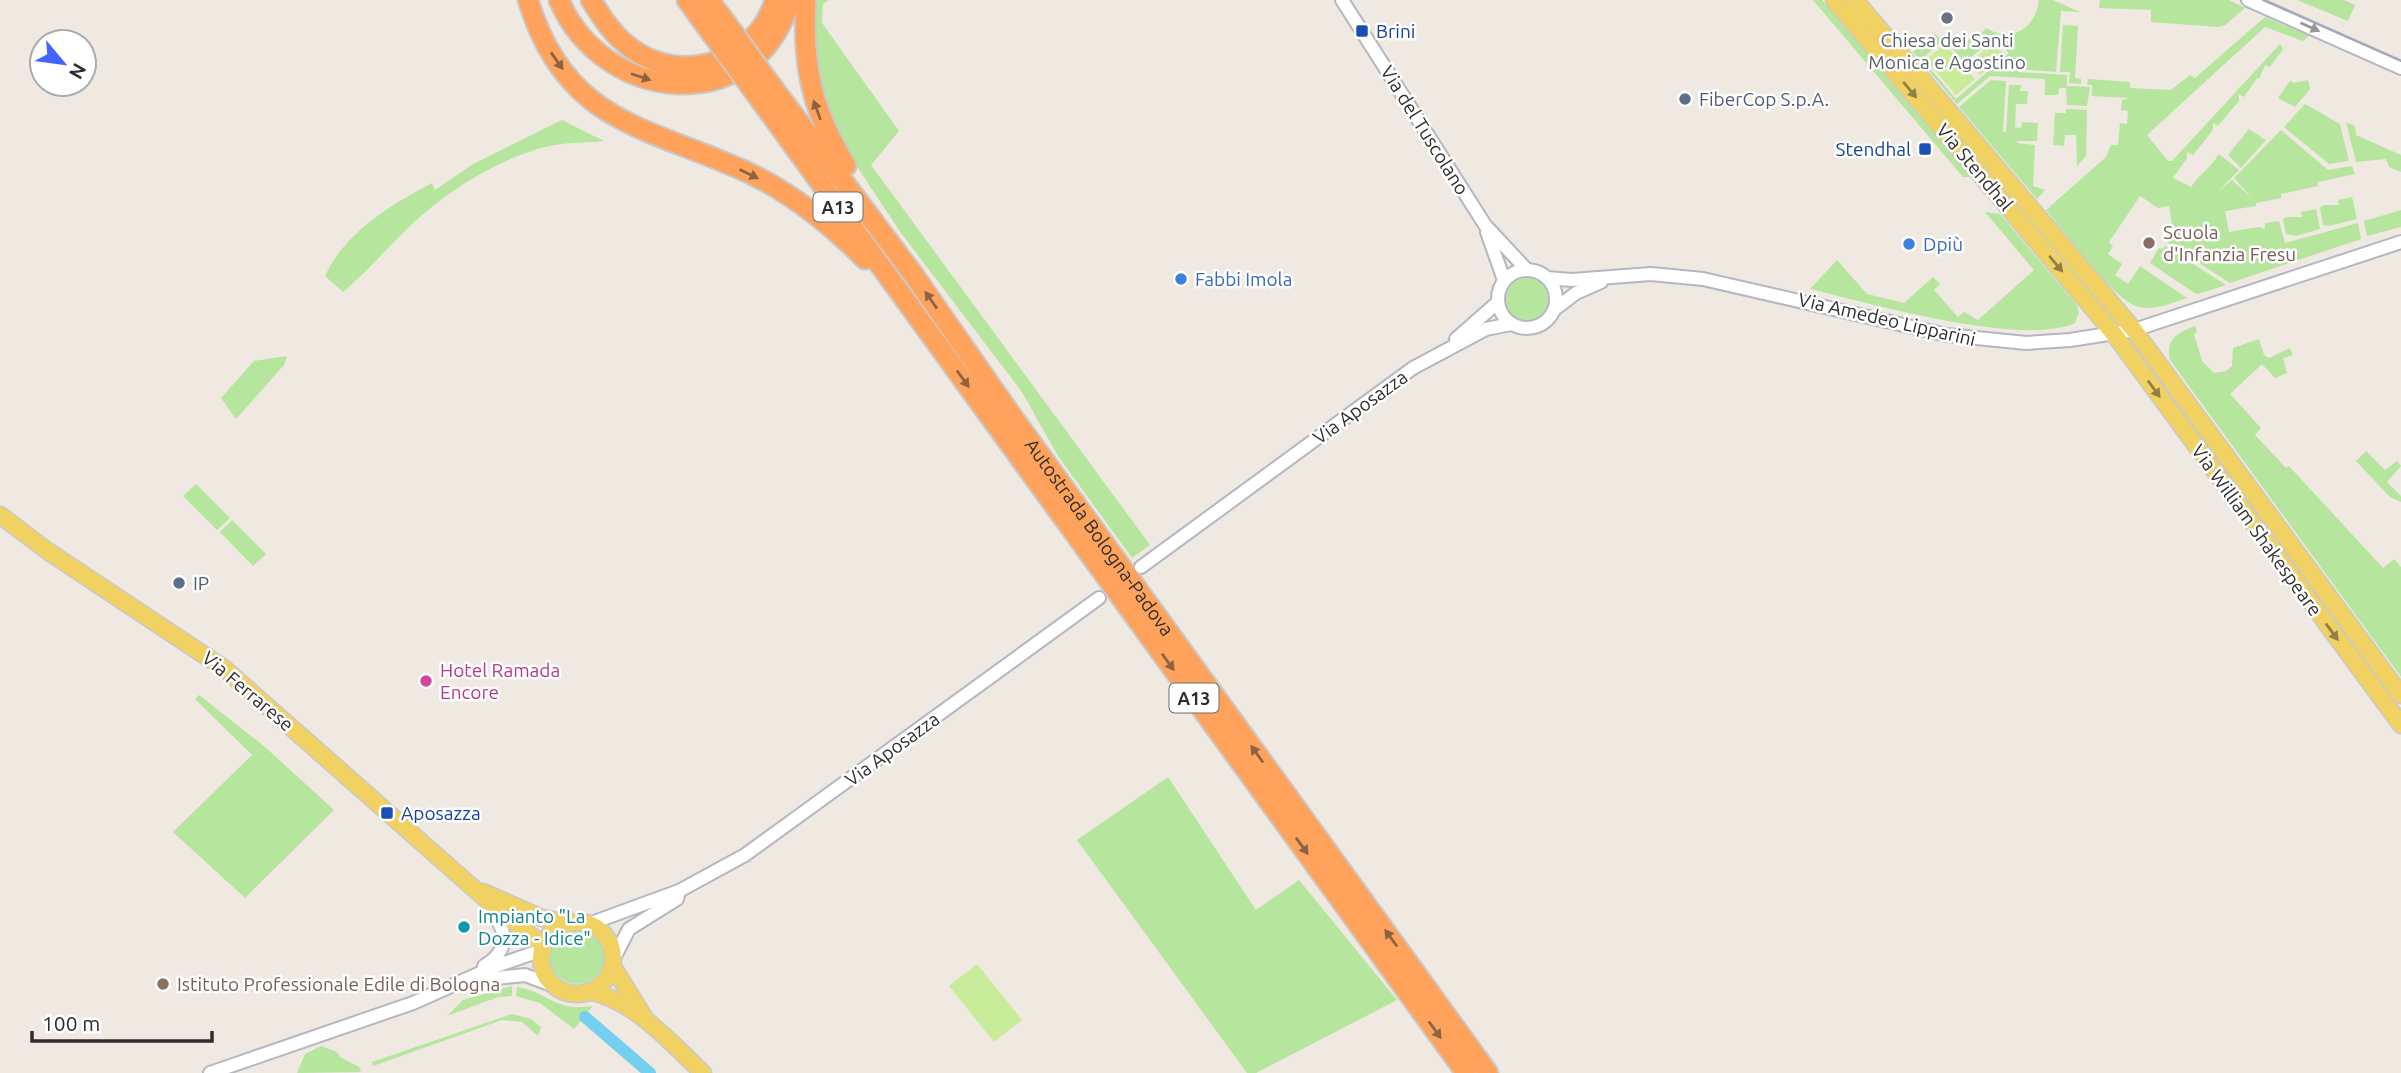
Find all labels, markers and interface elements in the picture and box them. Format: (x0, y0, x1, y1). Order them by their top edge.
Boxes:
marker: Chiesa dei Santi Monica e Agostino (1939, 10, 1955, 26)
place label: Brini (1376, 20, 1415, 42)
one-way arrow (2300, 21, 2320, 33)
marker: Brini (1354, 23, 1370, 39)
north arrow (28, 28, 98, 98)
place label: Chiesa dei Santi Monica e Agostino (1868, 29, 2026, 73)
one-way arrow (550, 52, 564, 70)
text: N (65, 60, 91, 83)
street label: Via del Tuscolano (1376, 61, 1474, 199)
one-way arrow (631, 73, 652, 83)
one-way arrow (1902, 81, 1917, 98)
place label: FiberCop S.p.A. (1699, 88, 1829, 110)
marker: FiberCop S.p.A. (1677, 91, 1693, 107)
one-way arrow (811, 99, 822, 120)
street label: Via Stendhal (1932, 119, 2018, 215)
place label: Stendhal (1836, 138, 1911, 160)
marker: Stendhal (1917, 141, 1933, 157)
one-way arrow (739, 168, 759, 179)
road number: A13 (814, 192, 862, 222)
place label: Scuola d'Infanzia Fresu (2163, 221, 2296, 265)
place label: Dpiù (1923, 233, 1963, 255)
marker: Scuola d'Infanzia Fresu (2141, 235, 2157, 251)
marker: Dpiù (1901, 236, 1917, 252)
one-way arrow (2048, 255, 2063, 272)
place label: Fabbi Imola (1195, 268, 1292, 290)
marker: Fabbi Imola (1173, 271, 1189, 287)
street label: Via Amedeo Lipparini (1796, 288, 1978, 350)
one-way arrow (924, 291, 938, 309)
street label: Via Aposazza (1309, 365, 1411, 449)
one-way arrow (955, 369, 970, 387)
one-way arrow (2147, 380, 2161, 398)
street label: Autostrada Bologna-Padova (1021, 434, 1179, 640)
street label: Via William Shakespeare (2187, 440, 2327, 620)
place label: IP (193, 572, 209, 594)
marker: IP (171, 575, 187, 591)
one-way arrow (2325, 623, 2339, 641)
street label: Via Ferrarese (198, 646, 298, 736)
one-way arrow (1161, 653, 1175, 671)
place label: Hotel Ramada Encore (440, 659, 560, 703)
marker: Hotel Ramada Encore (418, 673, 434, 689)
road number: A13 (1170, 684, 1218, 712)
street label: Via Aposazza (841, 707, 943, 791)
one-way arrow (1250, 745, 1264, 763)
place label: Aposazza (401, 802, 481, 824)
marker: Aposazza (379, 805, 395, 821)
one-way arrow (1294, 837, 1308, 855)
place label: Impianto "La Dozza - Idice" (478, 905, 591, 949)
marker: Impianto "La Dozza - Idice" (456, 919, 472, 935)
one-way arrow (1384, 929, 1398, 948)
place label: Istituto Professionale Edile di Bologna (177, 973, 500, 995)
marker: Istituto Professionale Edile di Bologna (155, 976, 171, 992)
scale bar (32, 1000, 212, 1044)
text: 100 m (42, 1011, 100, 1035)
one-way arrow (1428, 1021, 1442, 1039)

